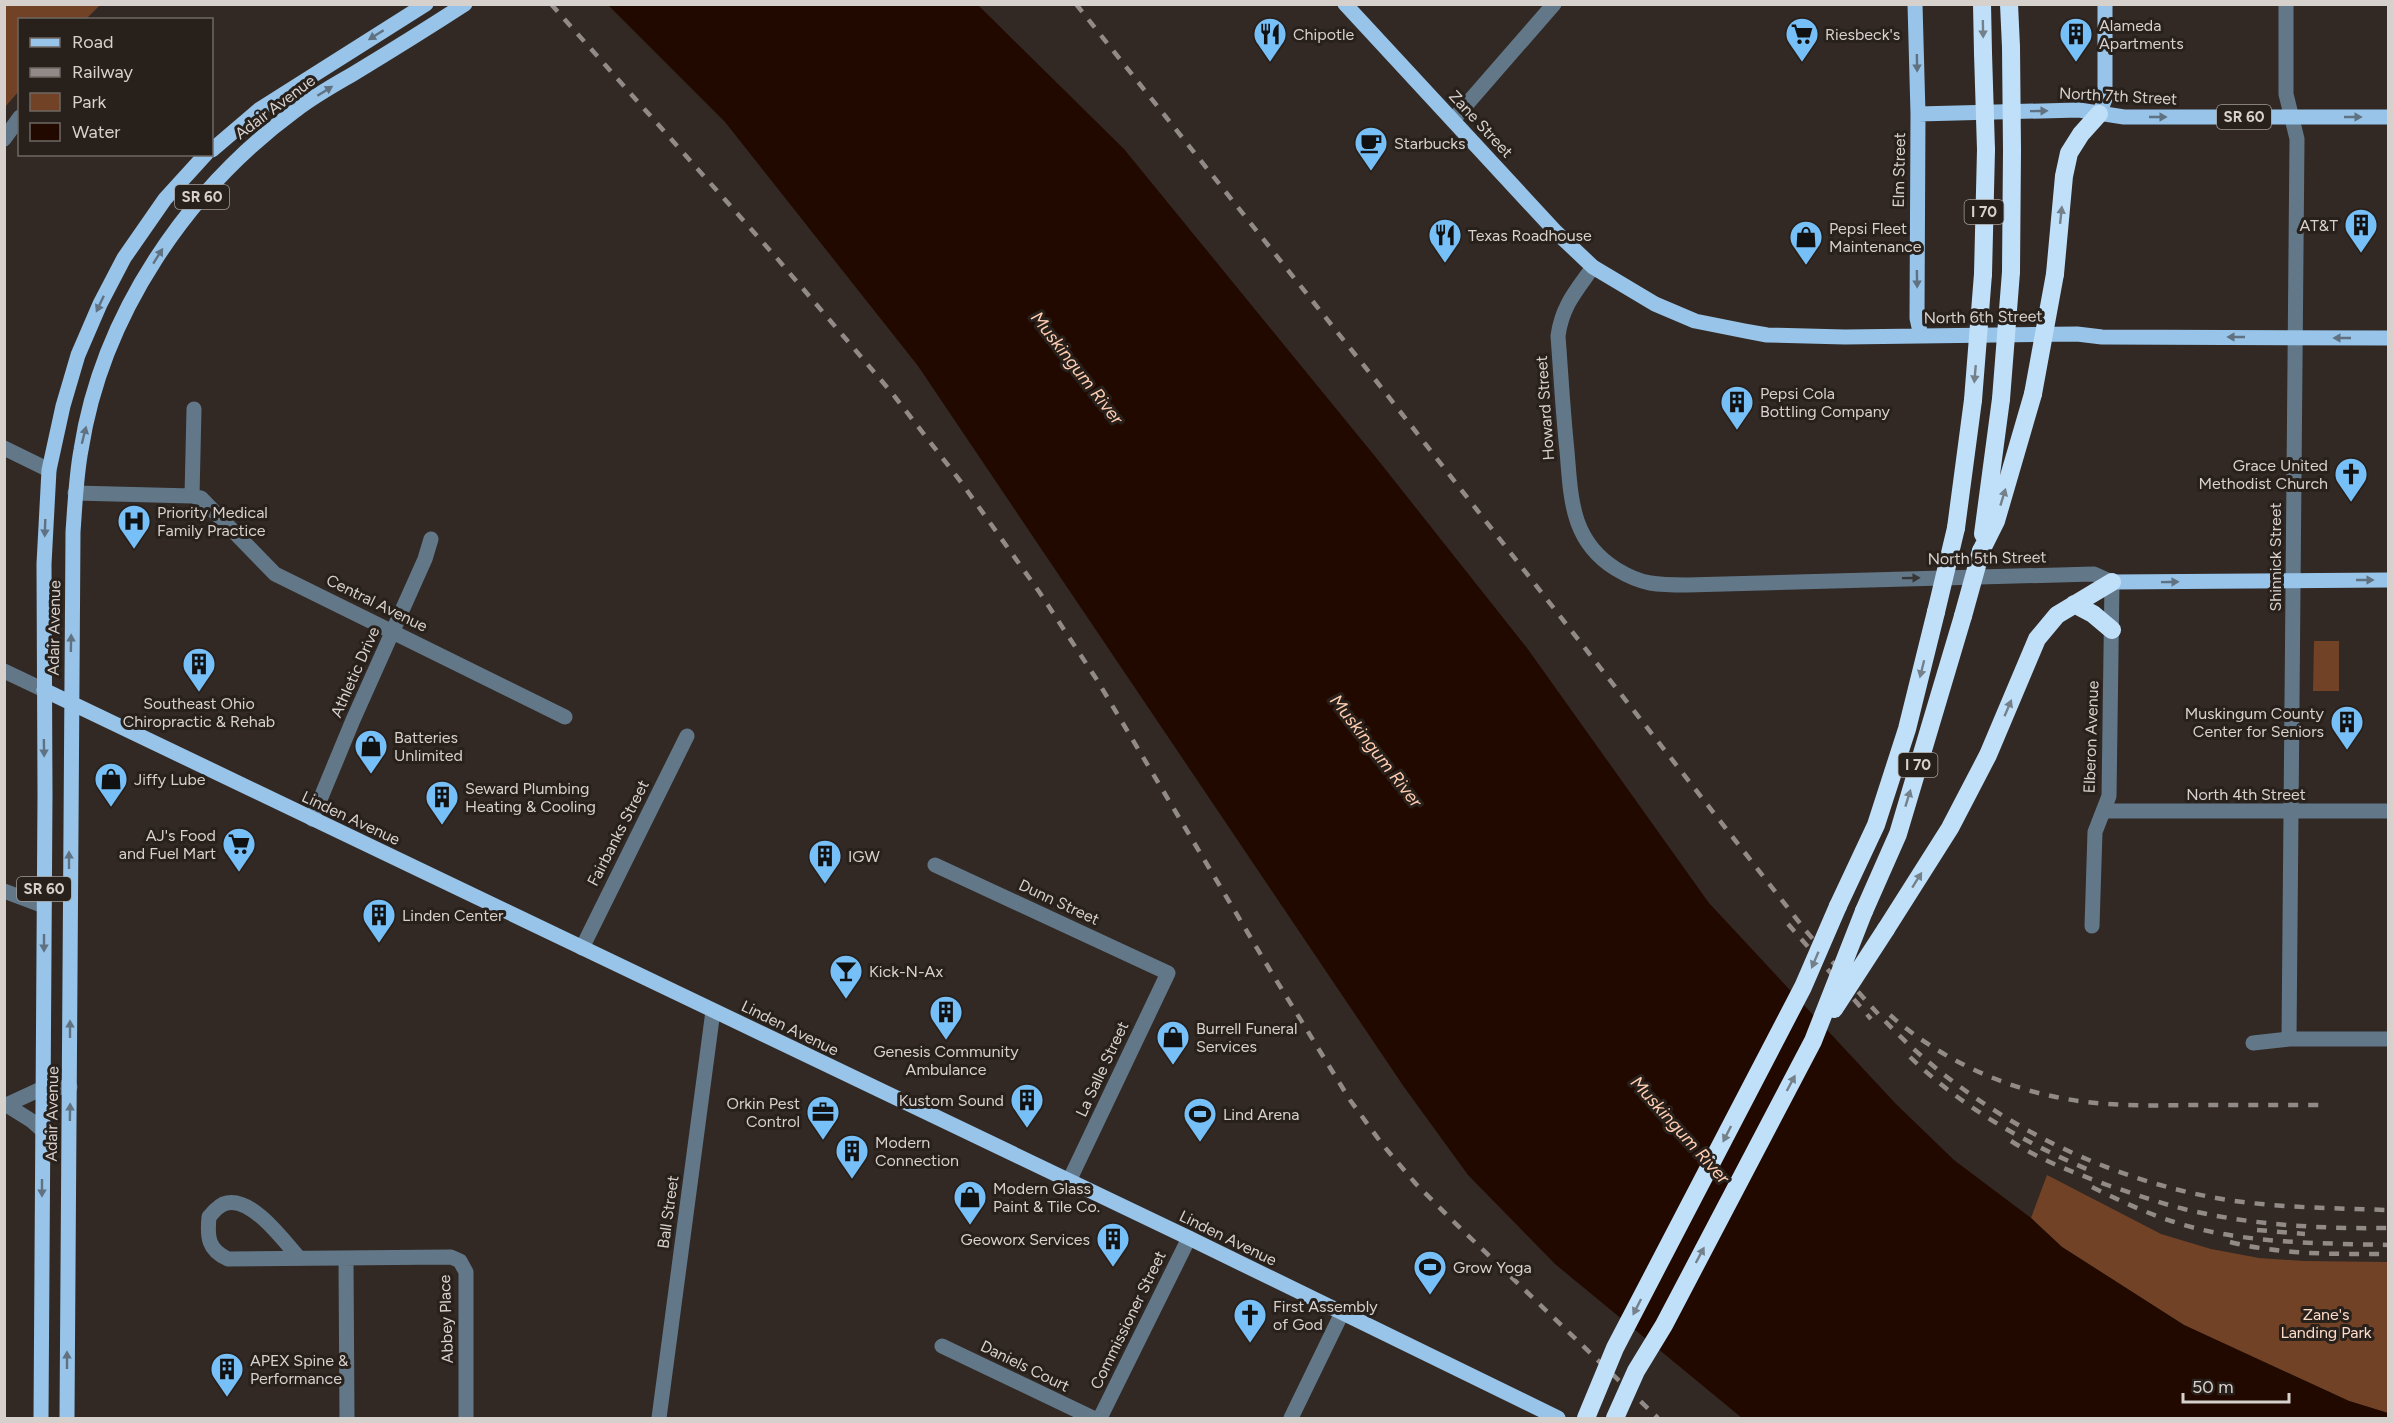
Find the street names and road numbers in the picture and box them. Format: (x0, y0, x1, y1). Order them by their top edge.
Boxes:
street label: Adair Avenue (231, 71, 319, 143)
street label: North 7th Street (2058, 83, 2178, 109)
street label: Zane Street (1445, 86, 1517, 162)
road number: SR 60 (2217, 105, 2271, 129)
street label: Elm Street (1889, 132, 1909, 208)
road number: SR 60 (175, 185, 229, 209)
road number: I 70 (1964, 200, 2004, 224)
street label: North 6th Street (1923, 306, 2043, 328)
street label: Howard Street (1532, 355, 1558, 461)
street label: Shinnick Street (2266, 502, 2285, 612)
street label: North 5th Street (1927, 547, 2047, 569)
street label: Central Avenue (323, 570, 431, 636)
street label: Adair Avenue (44, 580, 64, 676)
street label: Athletic Drive (327, 623, 384, 720)
street label: Elberon Avenue (2080, 680, 2102, 794)
road number: I 70 (1898, 753, 1938, 777)
street label: Fairbanks Street (583, 777, 653, 889)
street label: North 4th Street (2186, 785, 2306, 804)
street label: Linden Avenue (299, 787, 403, 849)
street label: Dunn Street (1016, 875, 1102, 929)
road number: SR 60 (17, 877, 71, 901)
street label: Linden Avenue (738, 996, 842, 1060)
street label: La Salle Street (1072, 1018, 1132, 1120)
street label: Adair Avenue (42, 1066, 62, 1162)
street label: Ball Street (653, 1174, 683, 1250)
street label: Linden Avenue (1176, 1206, 1280, 1270)
street label: Commissioner Street (1086, 1248, 1170, 1392)
street label: Abbey Place (435, 1274, 457, 1364)
street label: Daniels Court (977, 1336, 1073, 1396)

